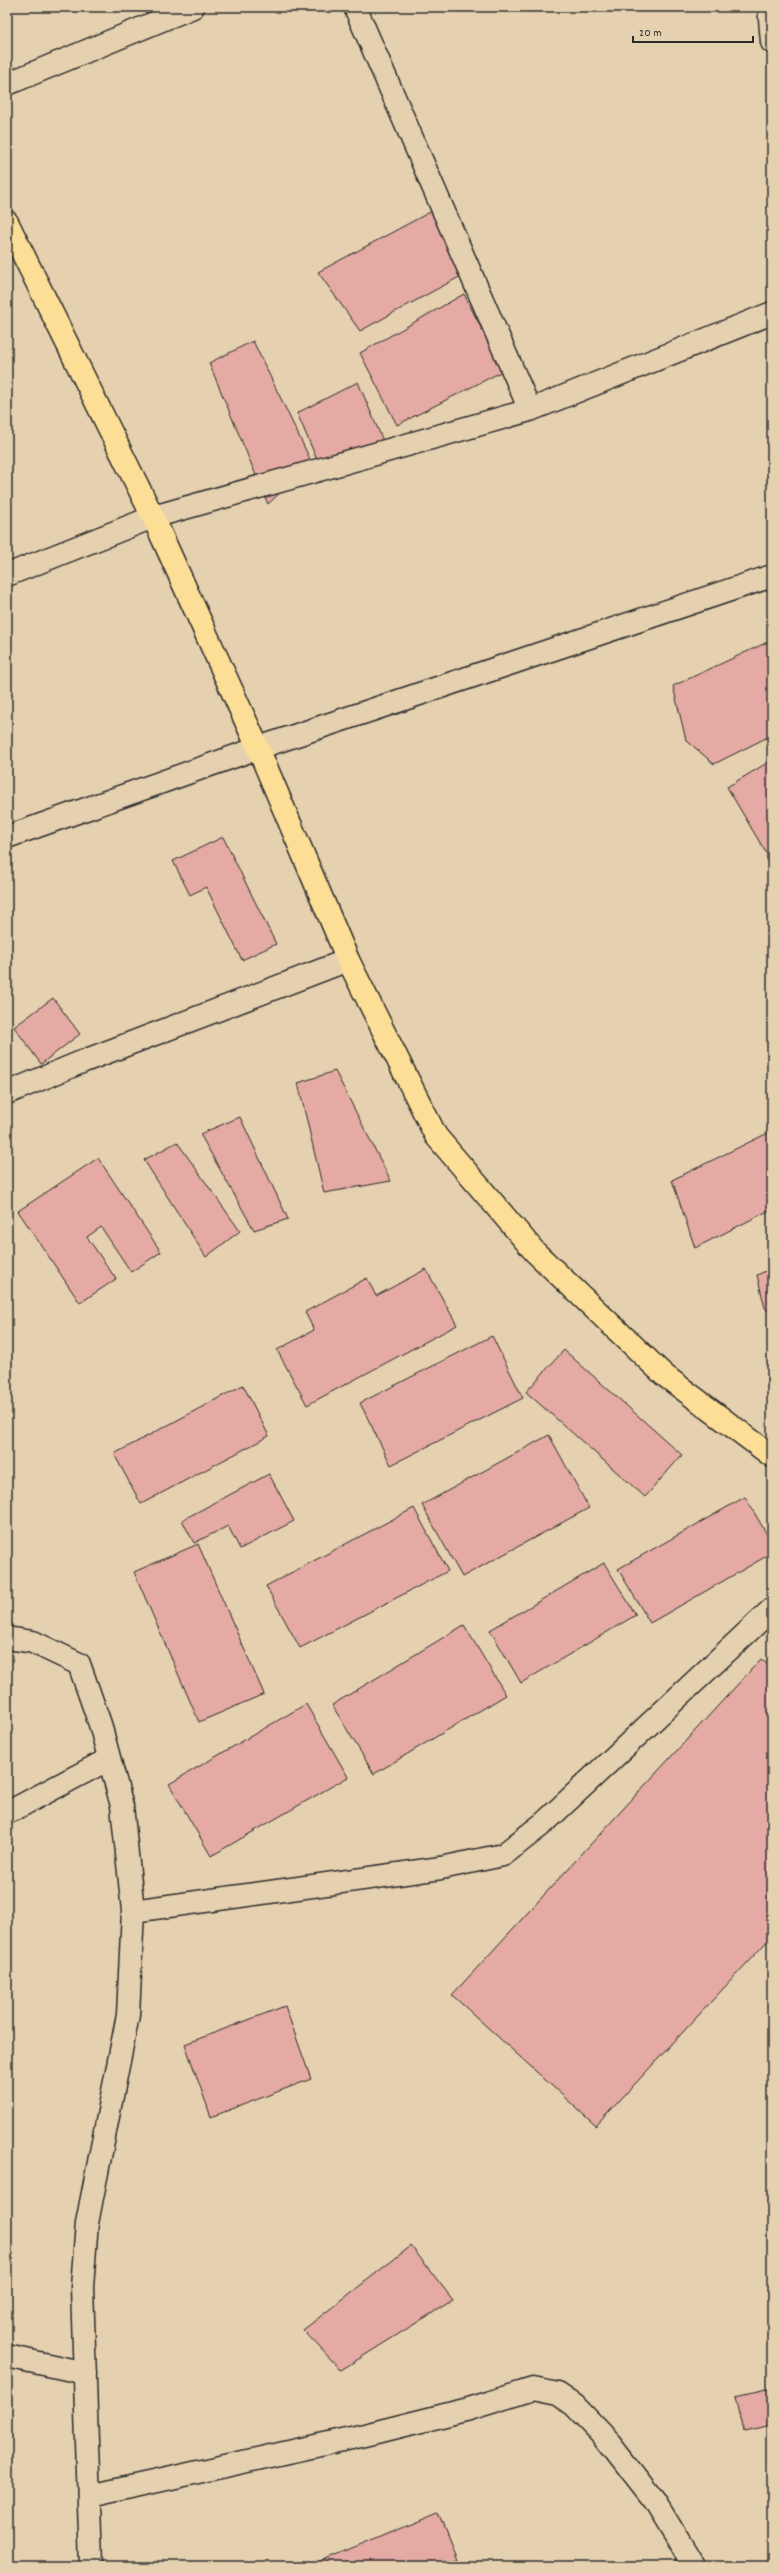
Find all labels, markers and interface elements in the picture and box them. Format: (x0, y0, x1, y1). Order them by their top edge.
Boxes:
scale bar (633, 18, 753, 44)
text: 20 m (639, 25, 662, 42)

